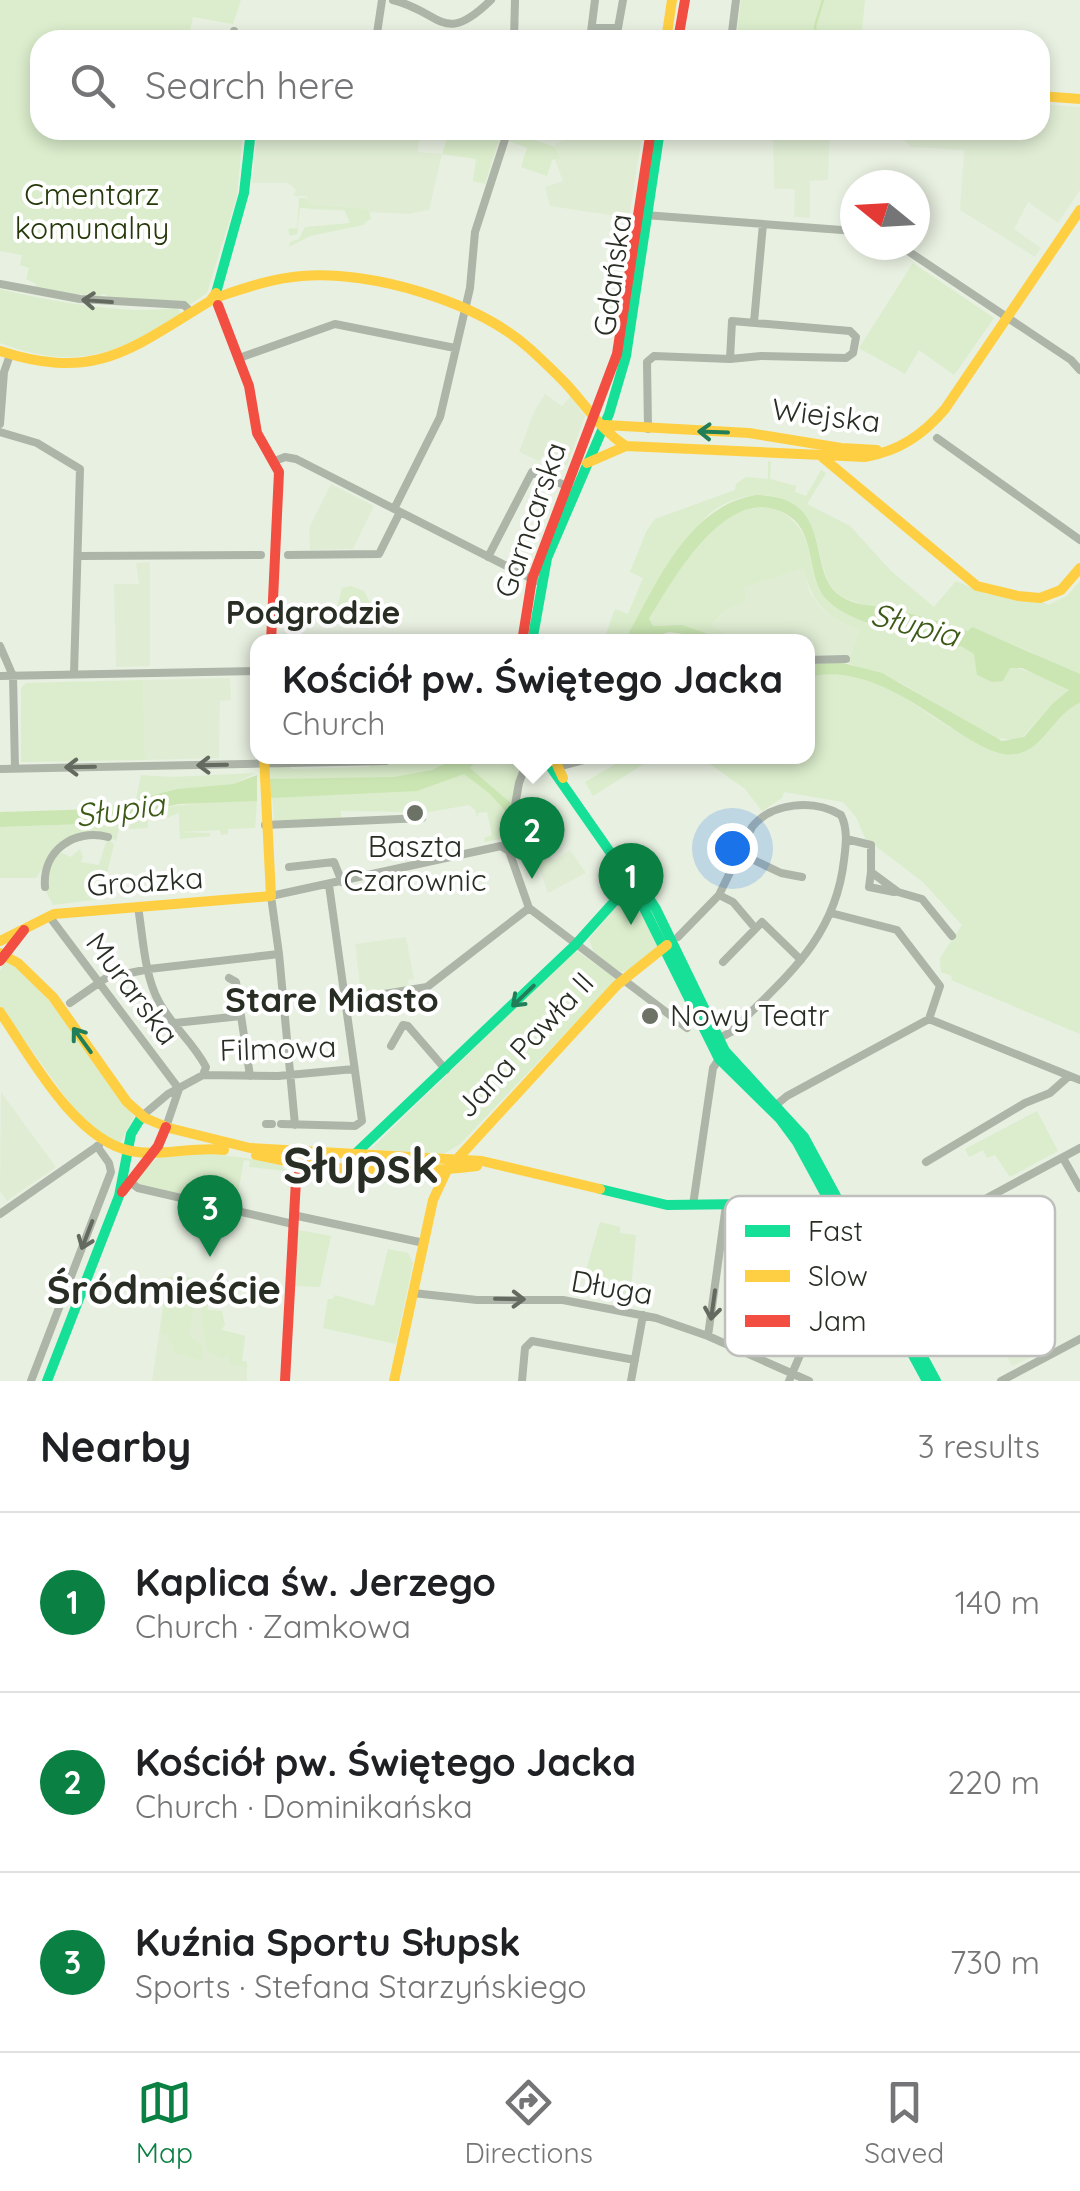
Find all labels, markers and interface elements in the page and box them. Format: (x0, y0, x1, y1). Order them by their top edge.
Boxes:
search box (30, 30, 1050, 140)
icon: search (65, 58, 120, 113)
text: Search here (145, 61, 355, 109)
north arrow (840, 170, 930, 260)
park label: Cmentarz komunalny (15, 175, 169, 247)
street label: Gdańska (585, 211, 639, 338)
one-way arrow (82, 291, 114, 310)
street label: Wiejska (770, 390, 882, 440)
one-way arrow (698, 422, 730, 441)
street label: Garncarska (486, 437, 574, 602)
district label: Podgrodzie (226, 592, 400, 632)
water label: Słupia (867, 593, 965, 655)
popup (250, 634, 815, 764)
text: Kościół pw. Świętego Jacka (282, 655, 783, 703)
text: Church (282, 703, 386, 743)
one-way arrow (196, 755, 228, 774)
one-way arrow (65, 758, 97, 777)
water label: Słupia (73, 783, 168, 835)
pin: 2 (500, 796, 564, 879)
marker: Baszta Czarownic (404, 802, 426, 824)
your location (707, 823, 758, 874)
place label: Baszta Czarownic (343, 827, 487, 899)
pin: 1 (598, 842, 664, 925)
street label: Grodzka (85, 858, 204, 904)
street label: Murarska (78, 925, 187, 1052)
street label: Jana Pawła II (447, 963, 601, 1125)
district label: Stare Miasto (225, 977, 439, 1021)
one-way arrow (511, 984, 535, 1008)
place label: Nowy Teatr (670, 996, 830, 1034)
marker: Nowy Teatr (639, 1005, 661, 1027)
one-way arrow (71, 1027, 92, 1054)
street label: Filmowa (219, 1027, 337, 1069)
district label: Słupsk (283, 1133, 439, 1196)
pin: 3 (178, 1174, 242, 1257)
legend (725, 1196, 1055, 1356)
text: Fast (808, 1213, 863, 1248)
one-way arrow (77, 1219, 95, 1250)
text: Slow (808, 1258, 868, 1293)
street label: Długa (568, 1261, 656, 1313)
district label: Śródmieście (47, 1264, 281, 1314)
one-way arrow (703, 1288, 721, 1321)
one-way arrow (492, 1290, 525, 1308)
text: Jam (808, 1303, 867, 1338)
text: Nearby (40, 1420, 191, 1473)
text: 3 results (918, 1426, 1040, 1466)
text: Kaplica św. Jerzego (135, 1558, 496, 1606)
text: 1 (66, 1582, 79, 1622)
text: 140 m (955, 1582, 1040, 1622)
text: Church · Zamkowa (135, 1606, 411, 1646)
text: Kościół pw. Świętego Jacka (135, 1738, 636, 1786)
text: 2 (63, 1762, 82, 1802)
text: 220 m (948, 1762, 1040, 1802)
text: Church · Dominikańska (135, 1786, 473, 1826)
text: Kuźnia Sportu Słupsk (135, 1918, 521, 1966)
text: 3 (64, 1942, 81, 1982)
text: 730 m (950, 1942, 1040, 1982)
text: Sports · Stefana Starzyńskiego (135, 1966, 587, 2006)
tab: Map (136, 2075, 193, 2170)
tab: Directions (464, 2075, 593, 2170)
tab: Saved (864, 2075, 944, 2170)

